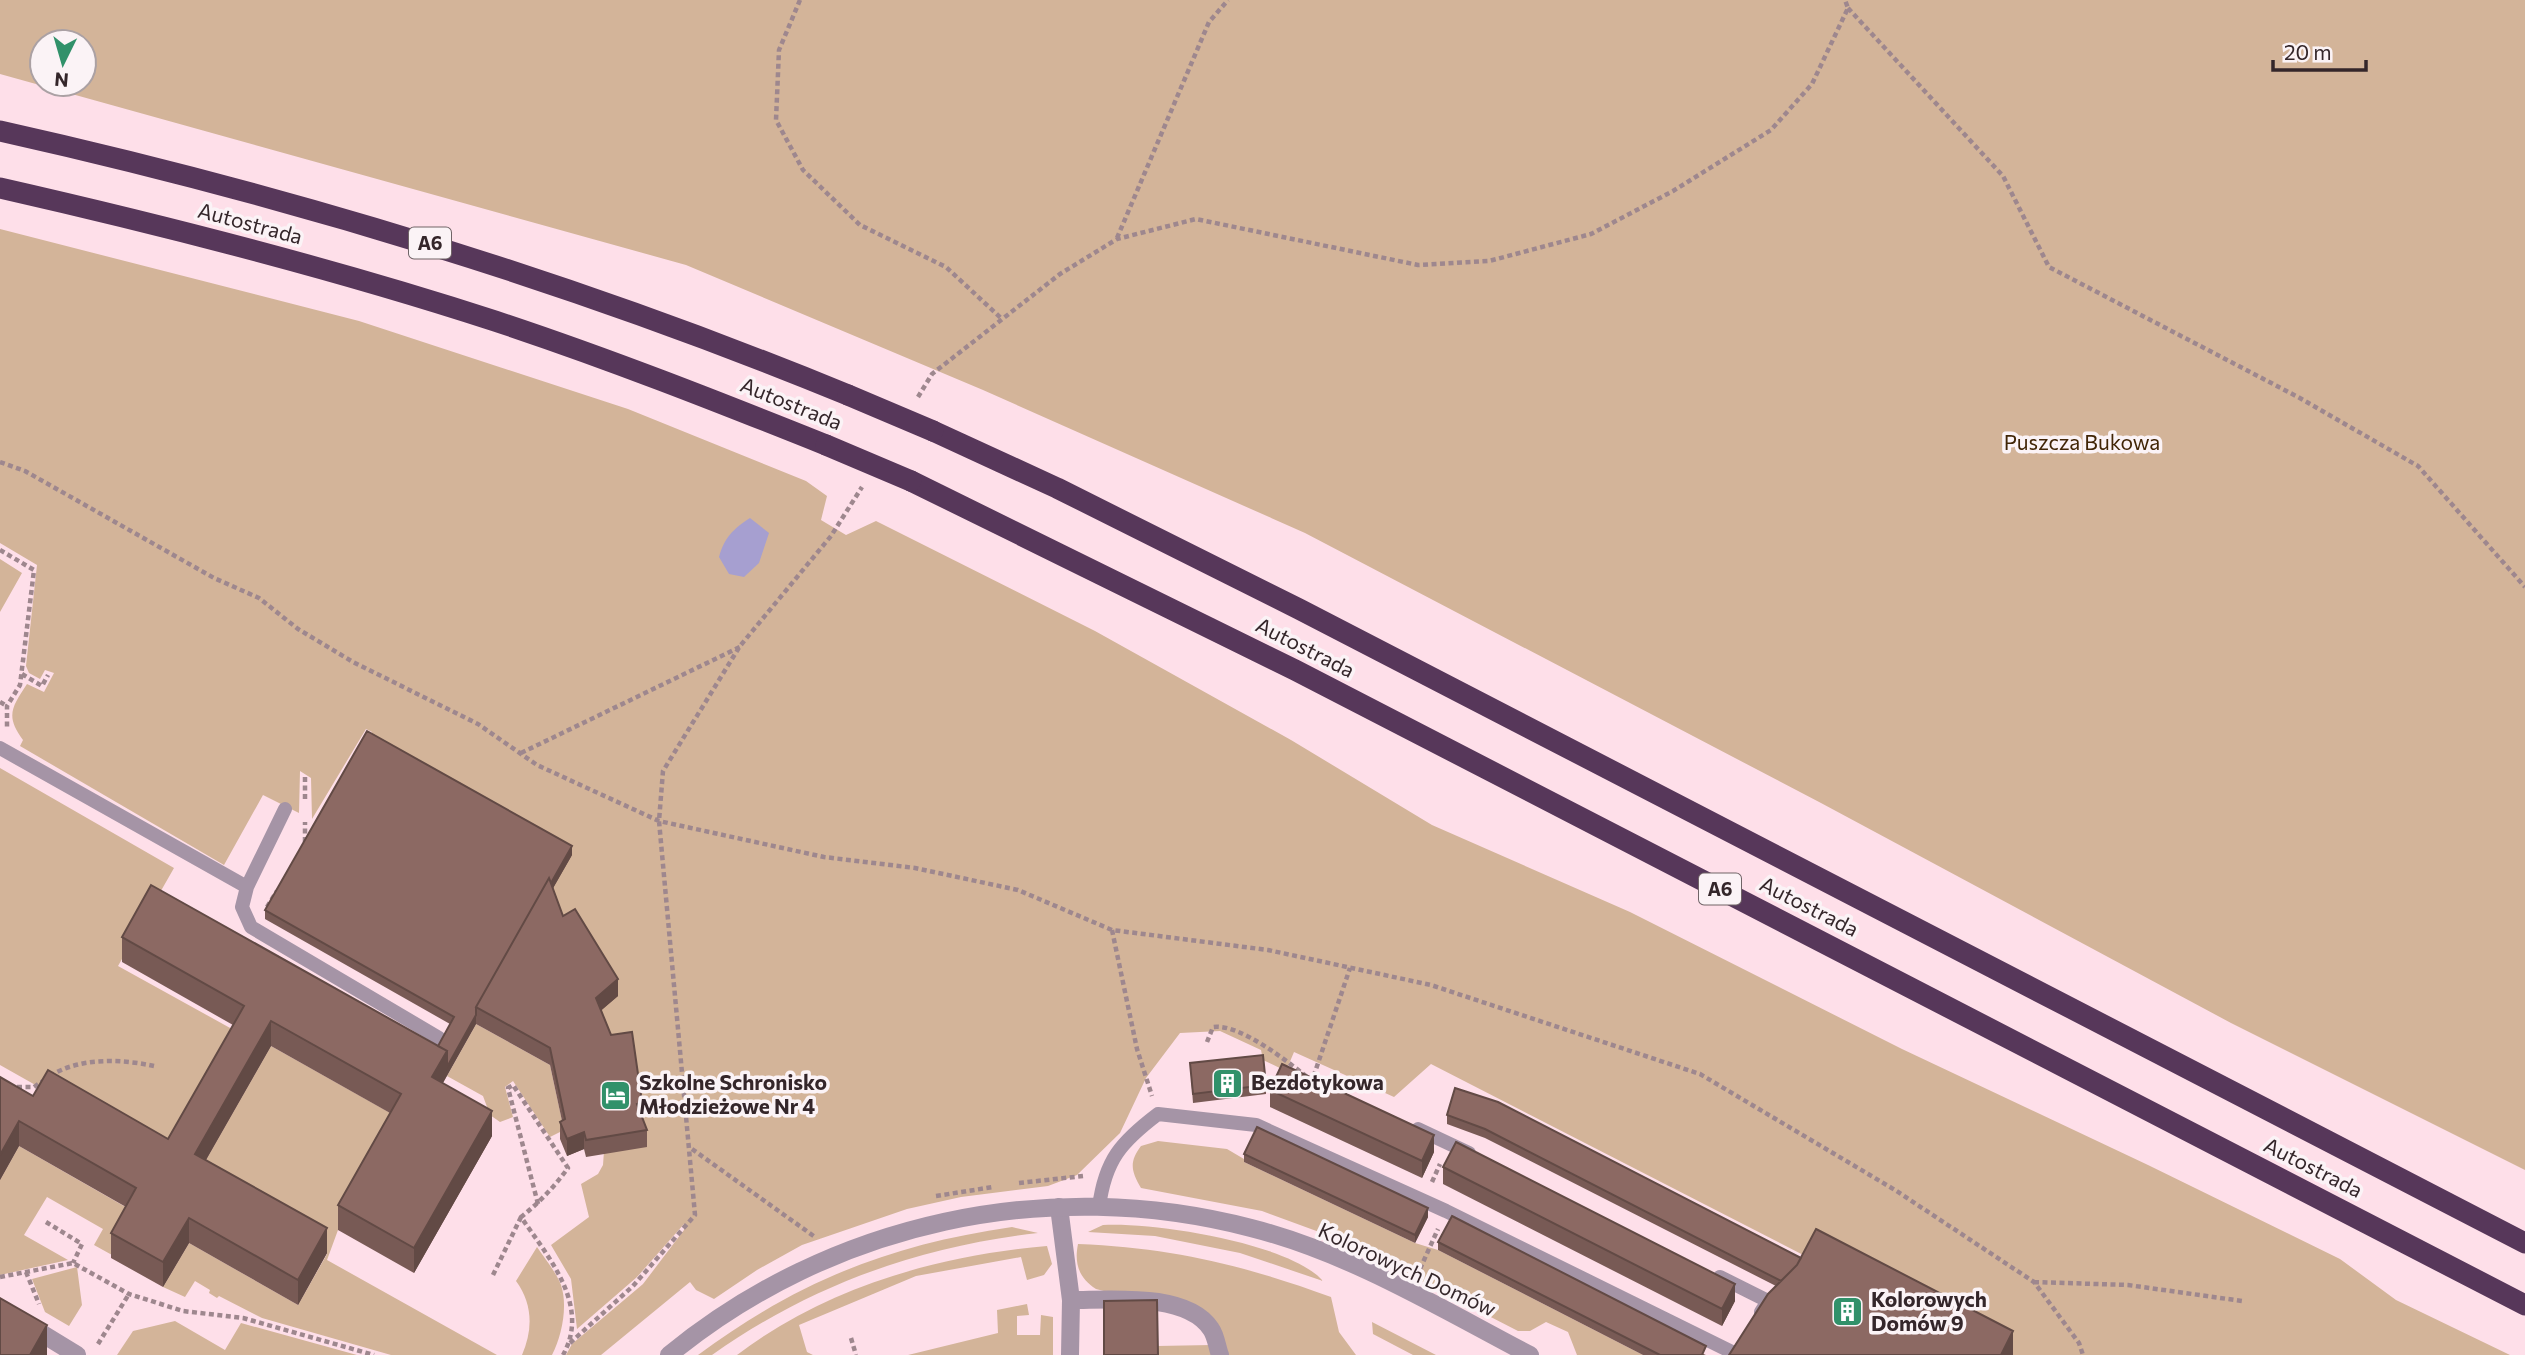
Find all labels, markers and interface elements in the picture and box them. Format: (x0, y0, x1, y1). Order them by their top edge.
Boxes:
north arrow (28, 28, 98, 98)
scale bar (2273, 28, 2366, 72)
text: 20 m (2284, 39, 2332, 64)
text: N (53, 68, 70, 93)
street label: Autostrada (195, 197, 305, 248)
road number: A6 (409, 228, 451, 258)
street label: Autostrada (737, 371, 846, 434)
park label: Puszcza Bukowa (2004, 429, 2160, 454)
street label: Autostrada (1252, 611, 1359, 682)
street label: Autostrada (1756, 870, 1863, 941)
road number: A6 (1699, 874, 1741, 904)
building icon: Bezdotykowa (1211, 1066, 1245, 1100)
place label: Szkolne Schronisko Młodzieżowe Nr 4 (639, 1069, 827, 1118)
place label: Bezdotykowa (1251, 1069, 1384, 1094)
hotel icon: Szkolne Schronisko Młodzieżowe Nr 4 (599, 1078, 633, 1112)
street label: Autostrada (2260, 1131, 2367, 1202)
street label: Kolorowych Domów (1315, 1217, 1501, 1321)
place label: Kolorowych Domów 9 (1871, 1286, 1987, 1335)
building icon: Kolorowych Domów 9 (1831, 1295, 1865, 1329)

